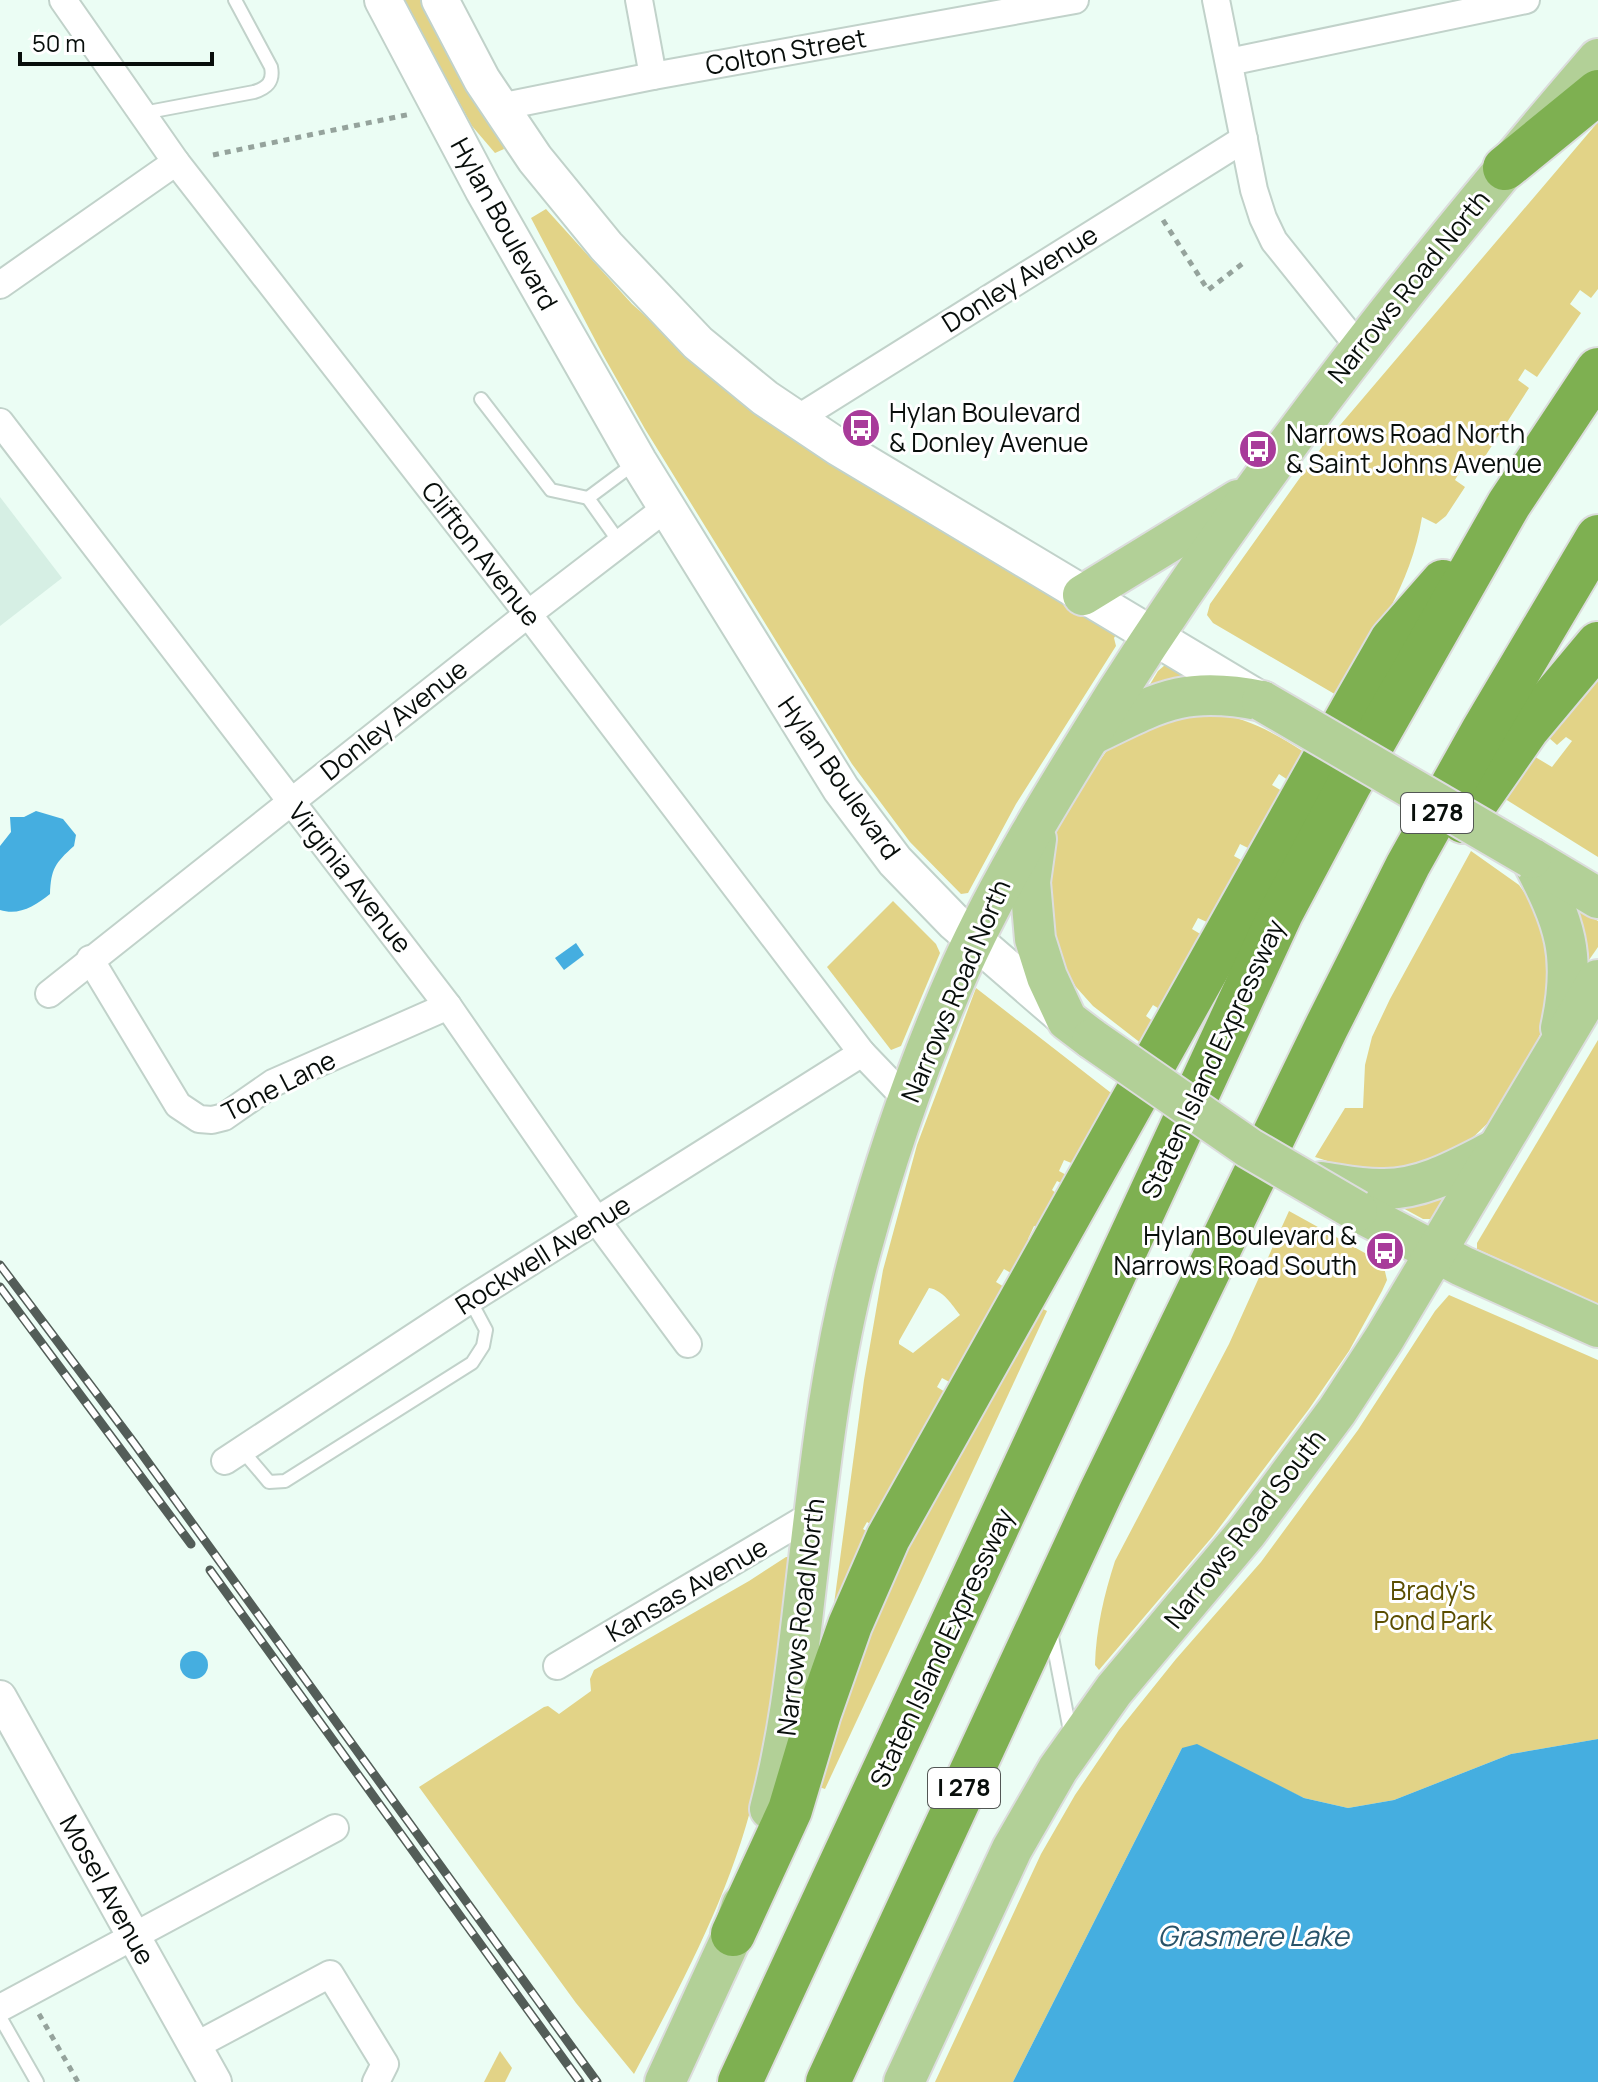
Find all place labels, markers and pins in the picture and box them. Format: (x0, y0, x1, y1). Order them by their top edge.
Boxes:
place label: Hylan Boulevard & Donley Avenue (889, 394, 1088, 460)
bus stop icon: Hylan Boulevard & Donley Avenue (840, 407, 882, 449)
place label: Narrows Road North & Saint Johns Avenue (1286, 415, 1542, 481)
bus stop icon: Narrows Road North & Saint Johns Avenue (1237, 428, 1279, 470)
place label: Hylan Boulevard & Narrows Road South (1114, 1217, 1357, 1283)
bus stop icon: Hylan Boulevard & Narrows Road South (1364, 1230, 1406, 1272)

